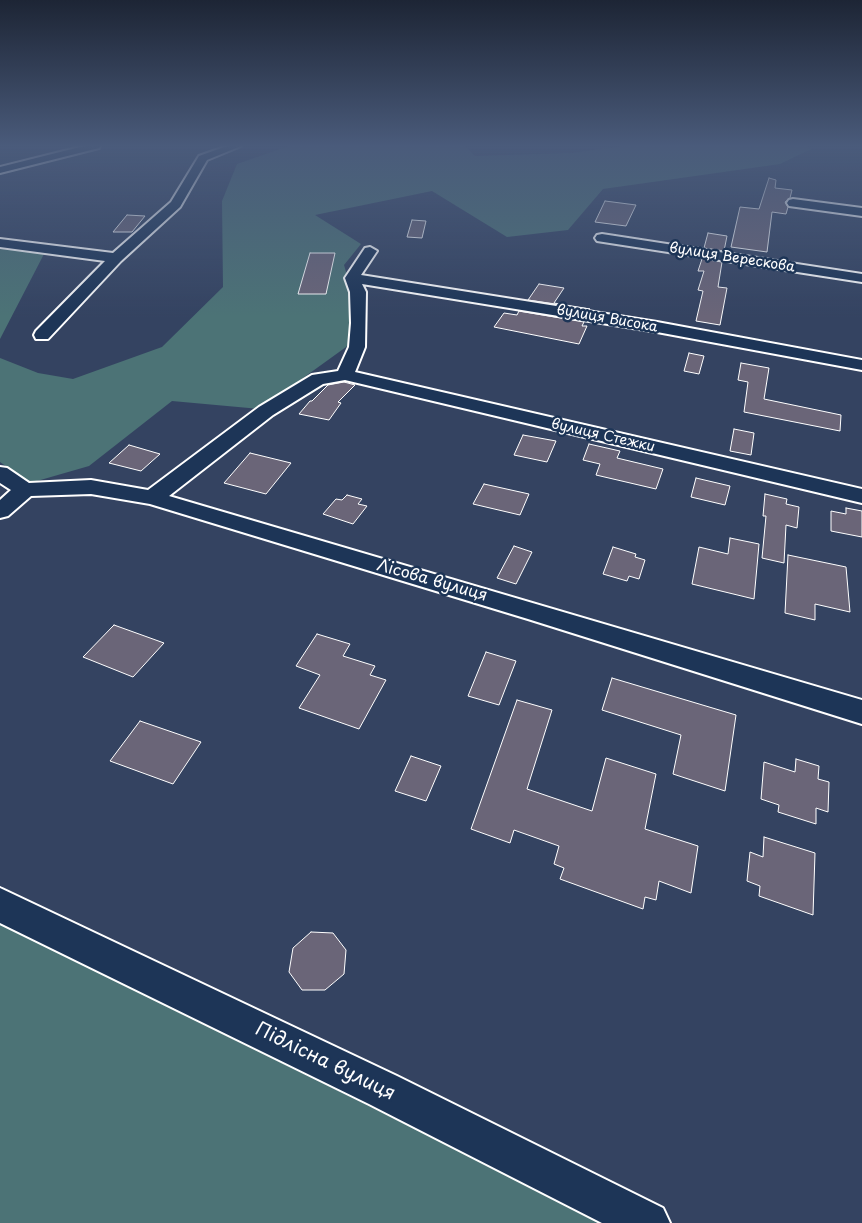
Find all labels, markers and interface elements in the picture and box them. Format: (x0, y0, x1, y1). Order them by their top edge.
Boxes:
street label: вулиця Верескова (668, 240, 796, 276)
street label: вулиця Висока (555, 302, 659, 336)
street label: вулиця Стежки (549, 416, 657, 456)
street label: Лісова вулиця (375, 556, 489, 606)
street label: Підлісна вулиця (251, 1018, 399, 1106)

